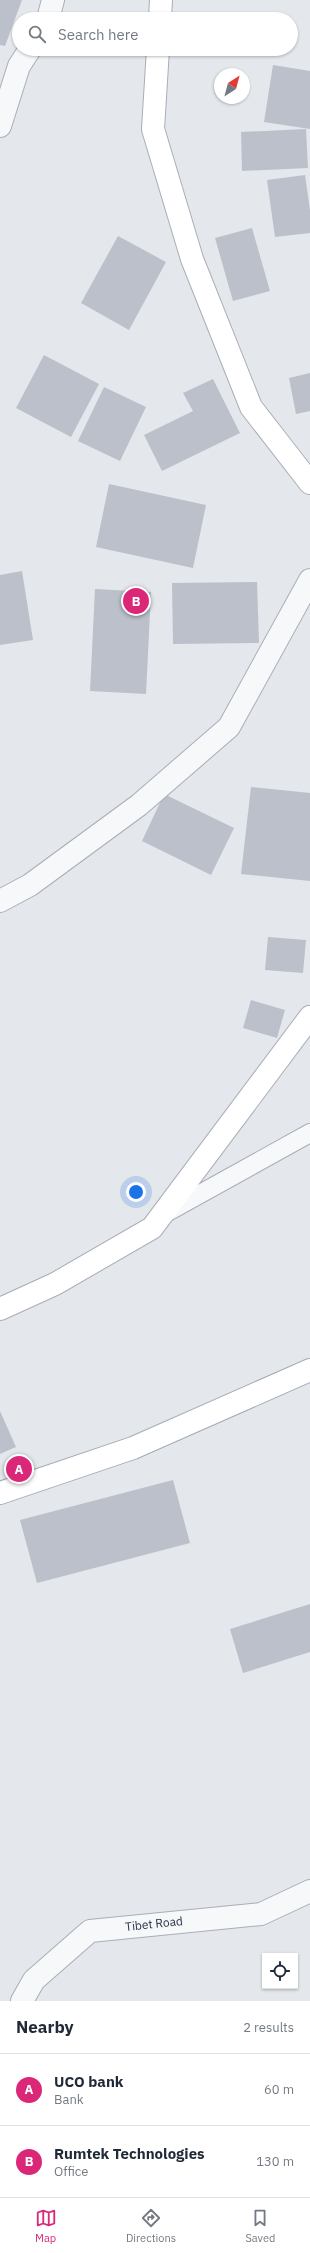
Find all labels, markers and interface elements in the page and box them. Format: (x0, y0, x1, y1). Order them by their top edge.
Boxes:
search box (12, 12, 298, 56)
icon: search (26, 23, 48, 45)
text: Search here (58, 25, 138, 44)
north arrow (214, 68, 250, 104)
pin: B (123, 586, 149, 616)
your location (126, 1182, 146, 1202)
pin: A (6, 1454, 32, 1484)
street label: Tibet Road (124, 1913, 184, 1934)
map controls (262, 1953, 298, 1989)
button: locate (262, 1953, 298, 1989)
text: Nearby (16, 2016, 74, 2038)
text: 2 results (243, 2019, 294, 2036)
text: UCO bank (54, 2072, 123, 2091)
text: A (25, 2081, 33, 2098)
text: 60 m (264, 2081, 294, 2098)
text: Bank (54, 2091, 84, 2108)
text: Rumtek Technologies (54, 2144, 205, 2163)
text: B (25, 2153, 33, 2170)
text: 130 m (256, 2153, 294, 2170)
text: Office (54, 2163, 88, 2180)
tab: Map (35, 2207, 57, 2245)
tab: Directions (126, 2207, 176, 2245)
tab: Saved (245, 2207, 275, 2245)

